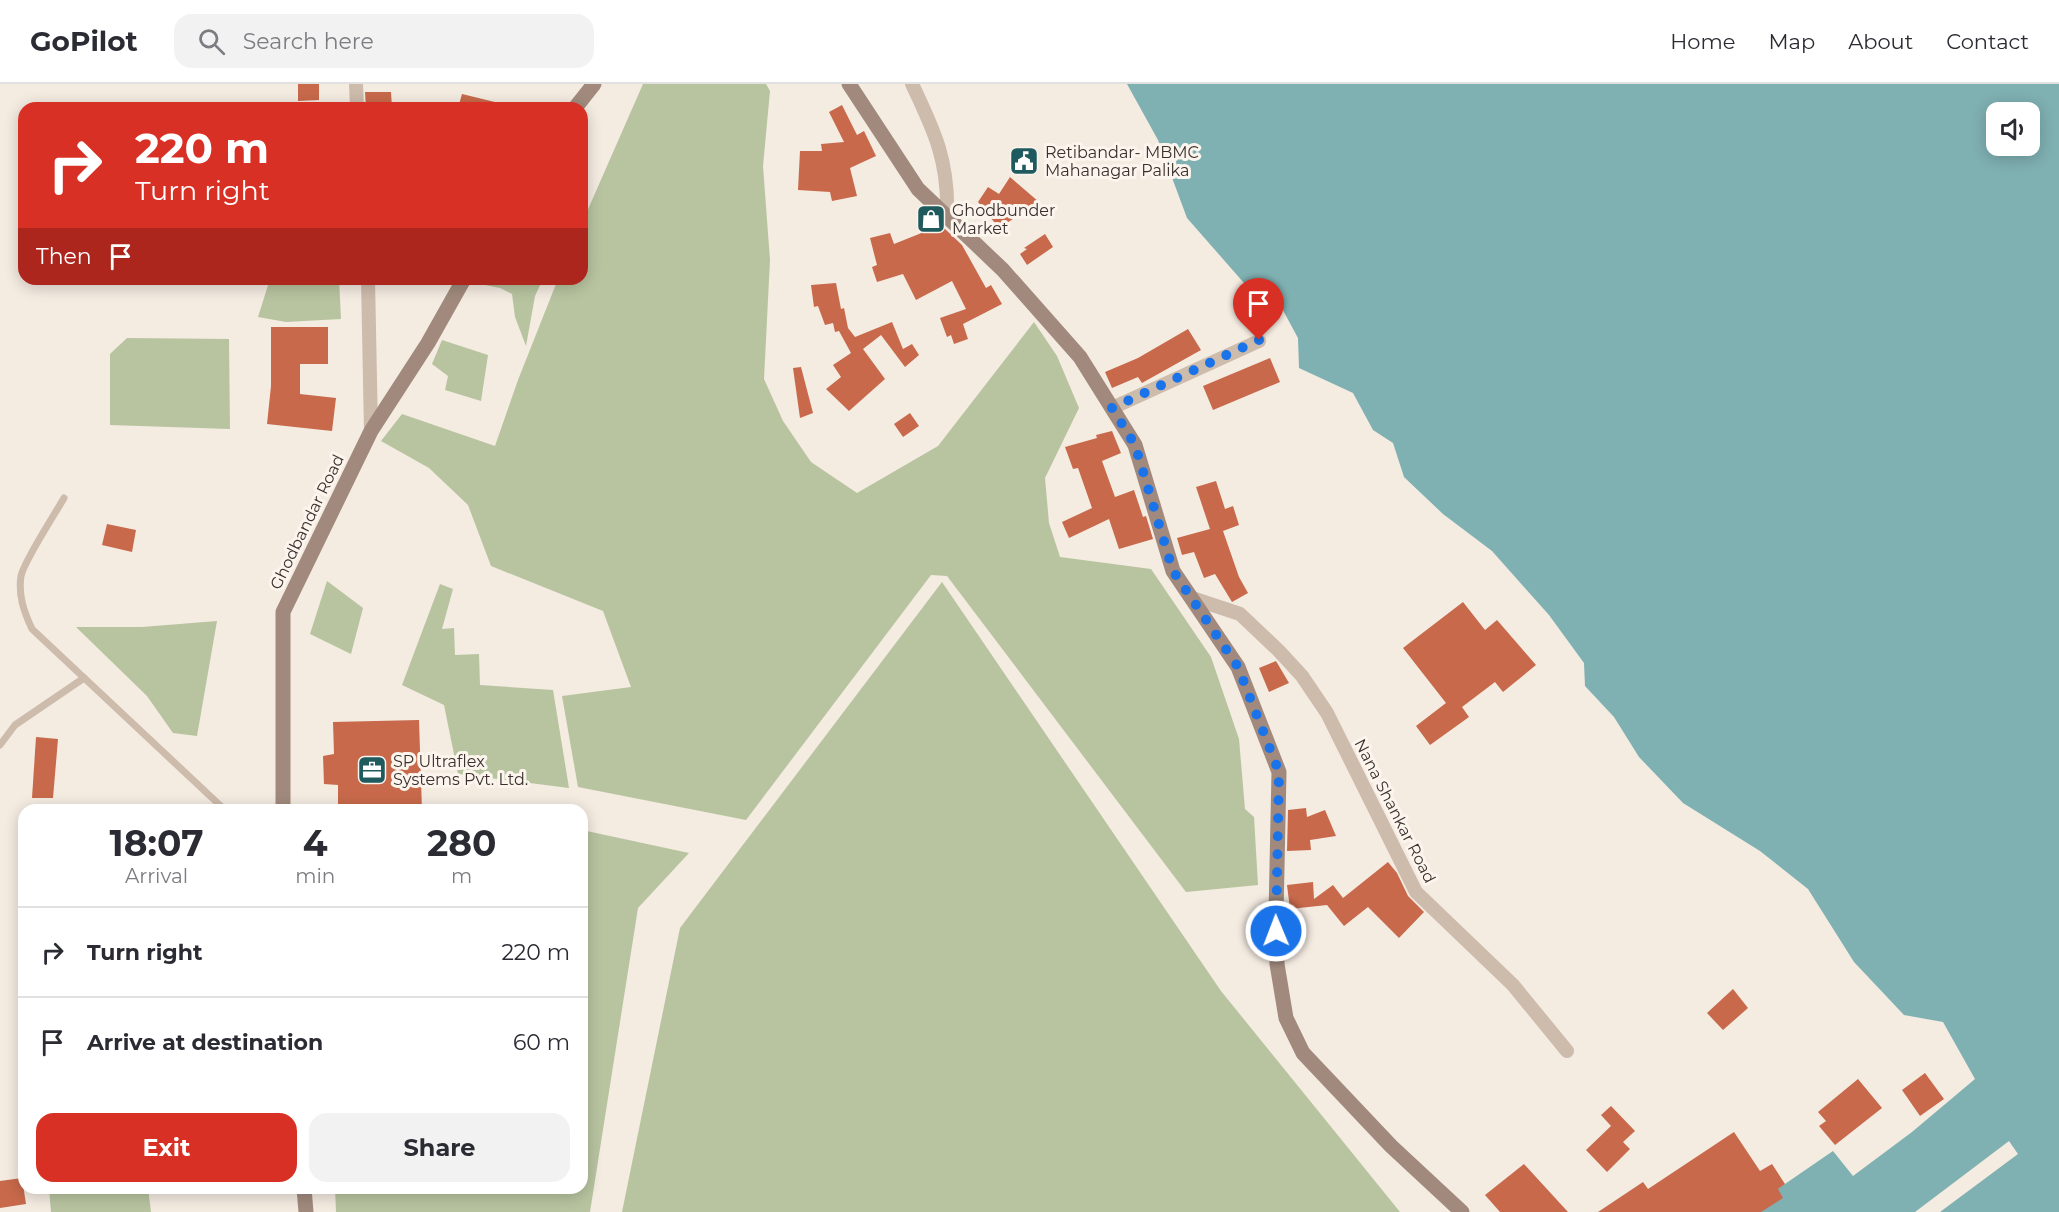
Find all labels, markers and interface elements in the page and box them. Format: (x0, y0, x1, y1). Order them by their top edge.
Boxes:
search box (174, 14, 594, 68)
text: GoPilot (30, 24, 138, 58)
icon: search (195, 25, 228, 58)
text: Search here (243, 28, 374, 55)
text: Home (1670, 29, 1735, 54)
text: Map (1768, 29, 1815, 54)
text: About (1848, 29, 1913, 54)
text: Contact (1946, 29, 2029, 54)
map controls (1986, 102, 2040, 156)
button: sound (1986, 102, 2040, 156)
text: 220 m (135, 122, 269, 174)
icon: right (36, 126, 114, 204)
place label: Retibandar- MBMC Mahanagar Palika (1045, 143, 1199, 180)
public building icon: Retibandar- MBMC Mahanagar Palika (1008, 145, 1040, 177)
text: Turn right (135, 174, 270, 207)
place label: Ghodbunder Market (952, 201, 1055, 238)
shop icon: Ghodbunder Market (915, 203, 947, 235)
icon: arrive (104, 240, 137, 273)
text: Then (36, 243, 92, 270)
pin (1233, 278, 1284, 340)
icon: arrive (1242, 287, 1275, 320)
street label: Ghodbandar Road (266, 451, 348, 593)
street label: Nana Shankar Road (1350, 736, 1440, 886)
place label: SP Ultraflex Systems Pvt. Ltd. (393, 752, 528, 789)
office icon: SP Ultraflex Systems Pvt. Ltd. (356, 754, 388, 786)
text: 18:07 (110, 821, 204, 865)
text: 4 (303, 821, 328, 865)
text: 280 (427, 821, 496, 865)
text: Arrival (125, 864, 188, 888)
text: min (295, 864, 335, 888)
text: m (451, 864, 472, 888)
position arrow (1244, 899, 1308, 963)
icon: right (36, 936, 69, 969)
text: Turn right (87, 939, 202, 966)
text: 220 m (501, 939, 570, 966)
icon: arrive (36, 1026, 69, 1059)
text: Arrive at destination (87, 1029, 323, 1056)
text: 60 m (513, 1029, 570, 1056)
button: Exit (36, 1113, 297, 1182)
button: Share (309, 1113, 570, 1182)

